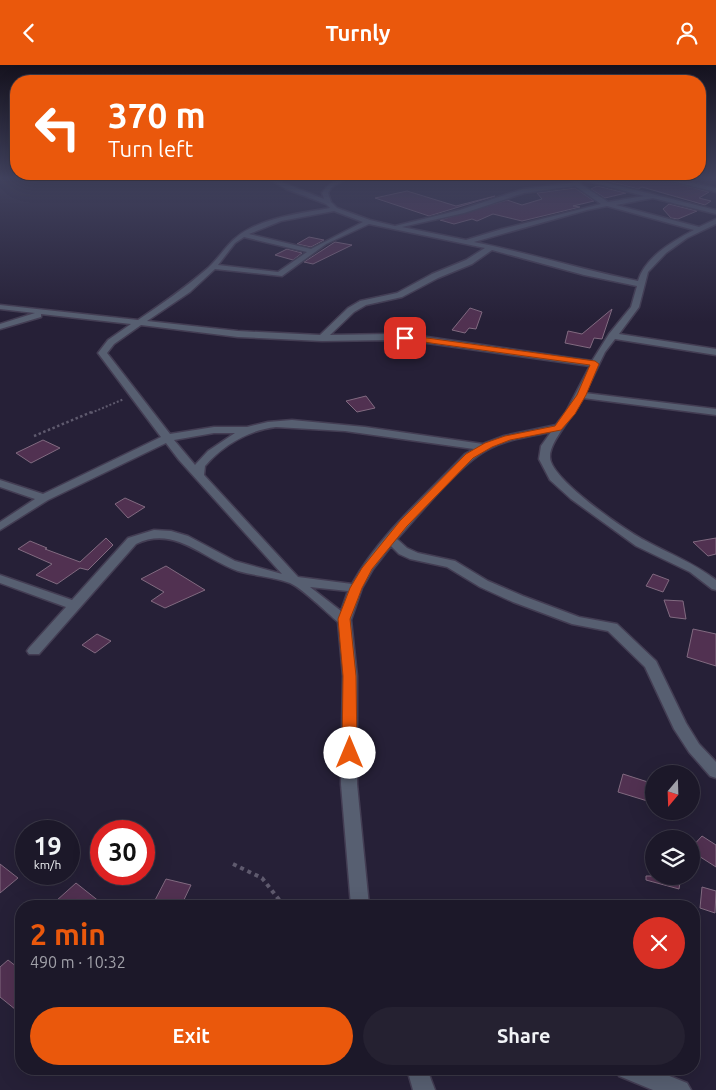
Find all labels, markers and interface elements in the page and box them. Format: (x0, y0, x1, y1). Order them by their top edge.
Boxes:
icon: back (15, 19, 43, 47)
icon: person (673, 19, 701, 47)
text: Turnly (326, 20, 390, 45)
icon: left (25, 95, 90, 160)
text: 370 m (108, 95, 206, 135)
text: Turn left (108, 136, 193, 161)
pin (384, 317, 426, 359)
icon: arrive (391, 324, 419, 352)
position arrow (323, 726, 375, 778)
north arrow (645, 765, 700, 820)
map controls (645, 765, 700, 885)
speed limit sign: 30 (90, 820, 155, 885)
button: layers (645, 830, 700, 885)
text: 19 (33, 832, 62, 860)
text: km/h (34, 858, 61, 871)
text: 2 min (30, 917, 106, 951)
button: close (633, 917, 685, 969)
text: 490 m · 10:32 (30, 953, 126, 971)
button: Exit (30, 1007, 353, 1065)
button: Share (363, 1007, 685, 1065)

